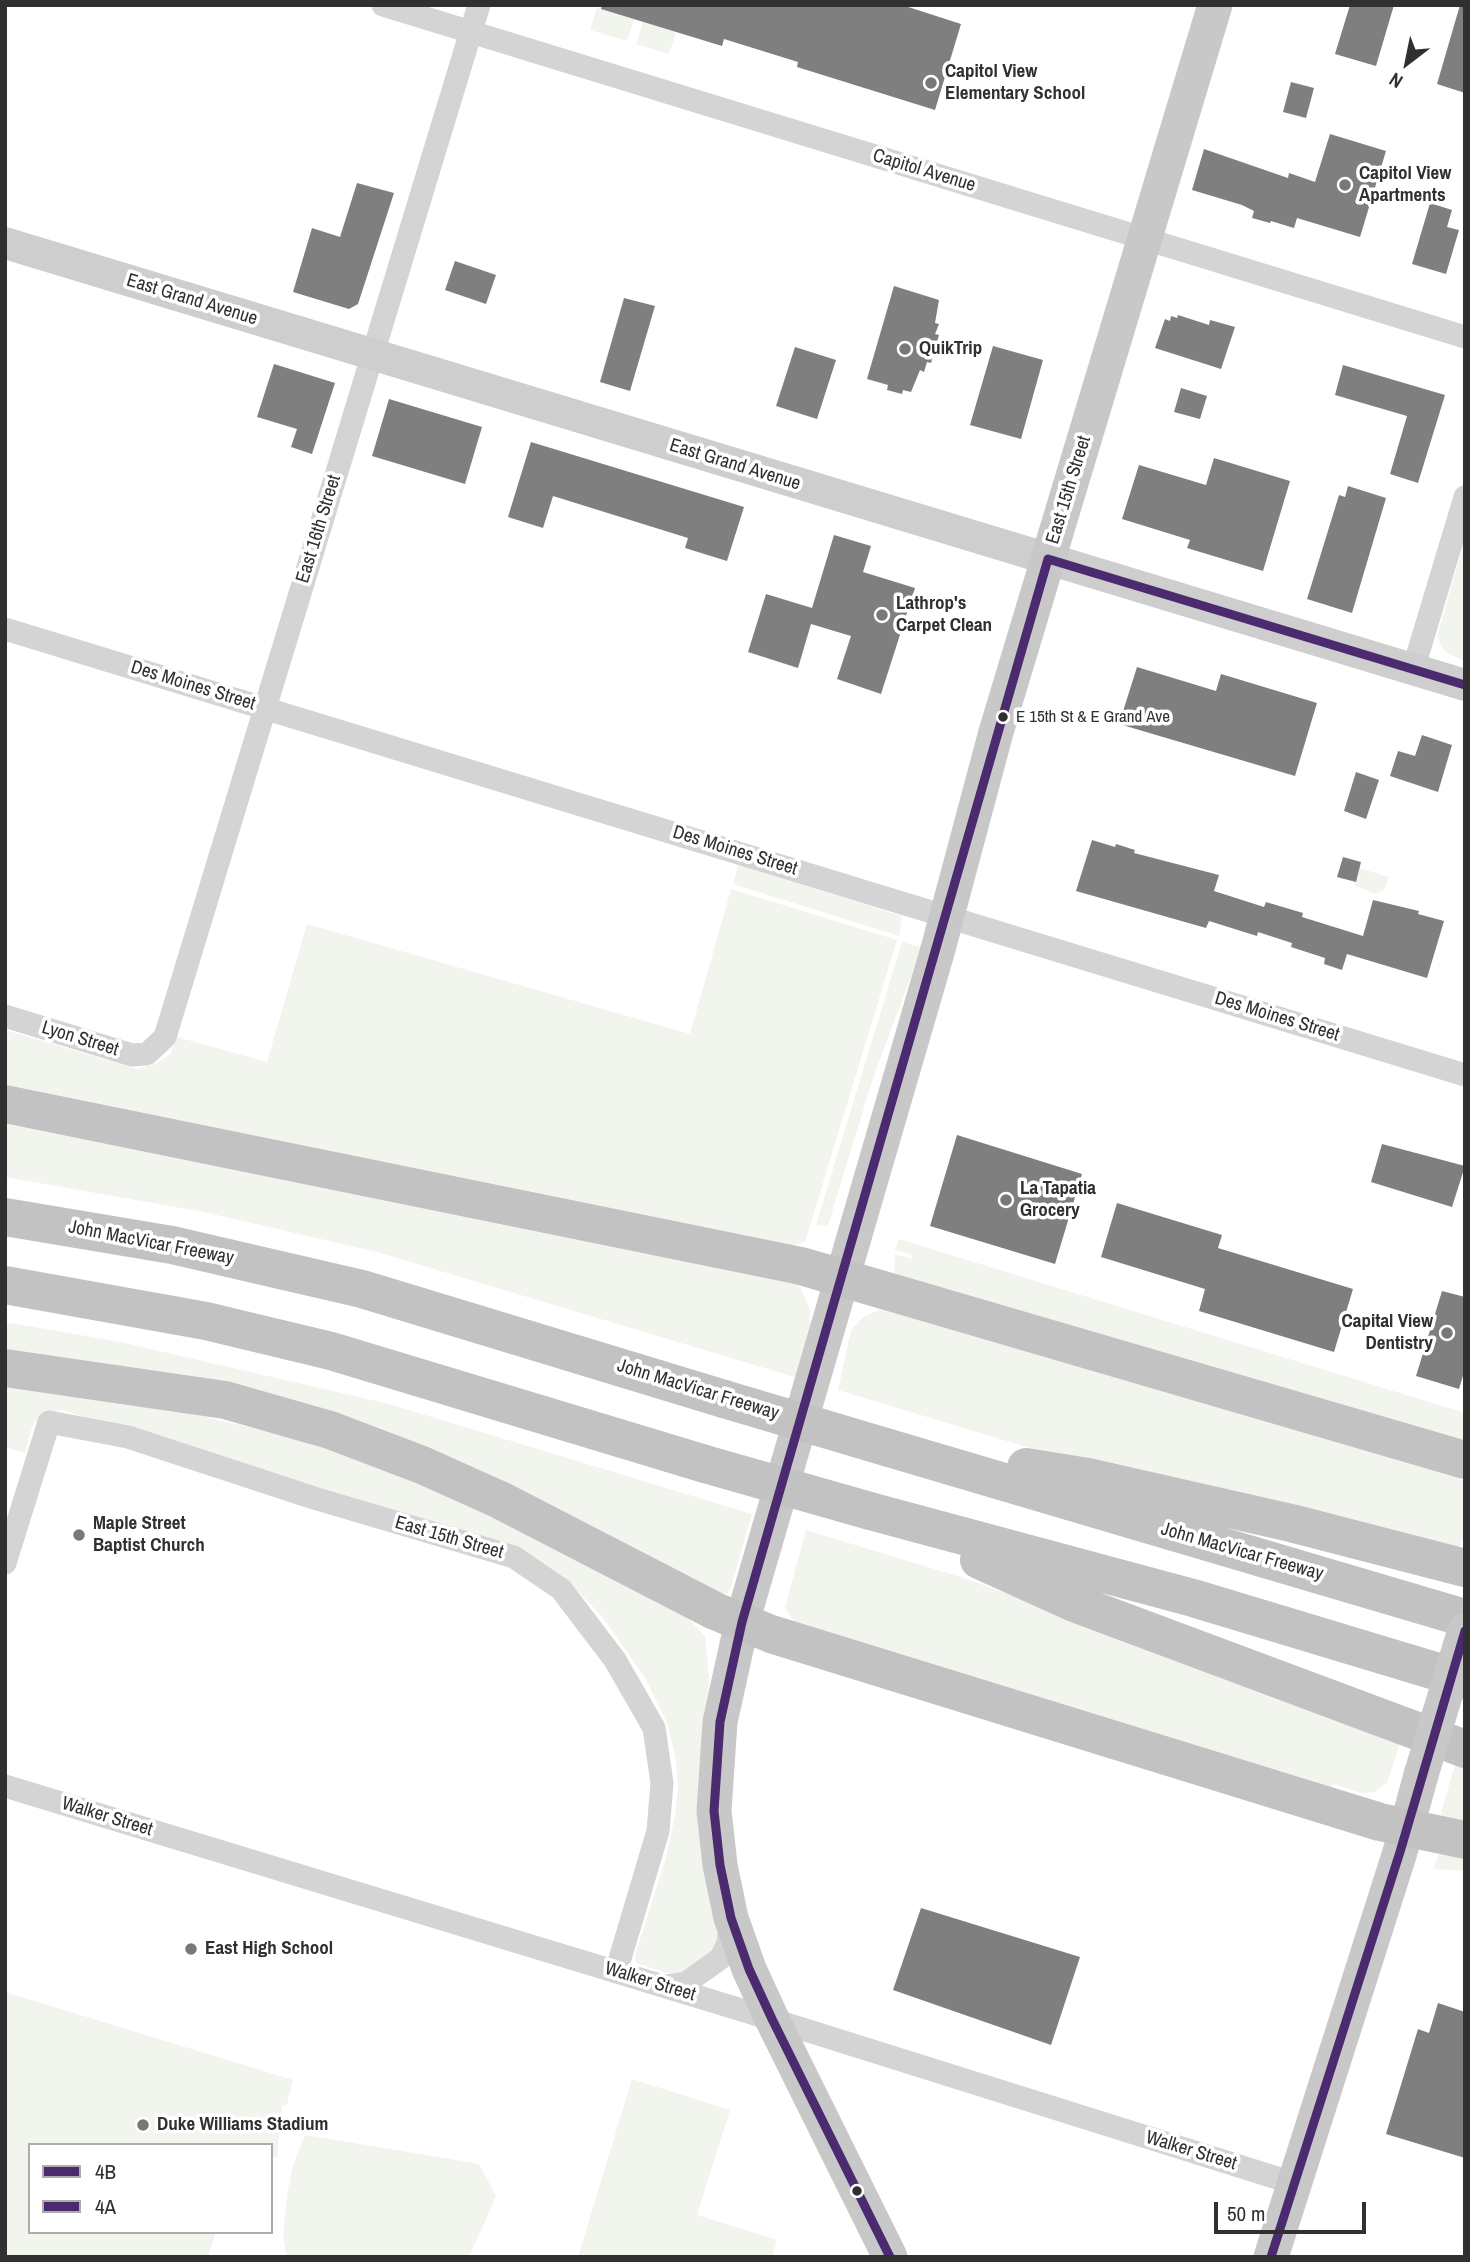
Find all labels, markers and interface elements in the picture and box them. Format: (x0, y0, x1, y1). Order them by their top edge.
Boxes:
north arrow (1372, 28, 1442, 98)
place label: Capitol View Elementary School (945, 61, 1085, 105)
text: N (1384, 67, 1408, 95)
marker: Capitol View Elementary School (923, 75, 939, 91)
street label: Capitol Avenue (870, 145, 978, 197)
place label: Capitol View Apartments (1359, 163, 1451, 207)
marker: Capitol View Apartments (1337, 177, 1353, 193)
street label: East Grand Avenue (124, 269, 260, 331)
place label: QuikTrip (919, 338, 982, 360)
marker: QuikTrip (897, 341, 913, 357)
street label: East 15th Street (1042, 433, 1096, 547)
street label: East Grand Avenue (667, 434, 803, 496)
street label: East 16th Street (292, 472, 346, 586)
place label: Lathrop's Carpet Clean (896, 593, 992, 637)
marker: Lathrop's Carpet Clean (874, 607, 890, 623)
street label: Des Moines Street (128, 656, 258, 716)
place label: E 15th St & E Grand Ave (1016, 707, 1170, 727)
marker: E 15th St & E Grand Ave (996, 710, 1010, 724)
street label: Des Moines Street (670, 821, 800, 881)
street label: Des Moines Street (1212, 987, 1342, 1047)
street label: Lyon Street (39, 1017, 121, 1061)
place label: La Tapatia Grocery (1020, 1178, 1096, 1222)
marker: La Tapatia Grocery (998, 1192, 1014, 1208)
street label: John MacVicar Freeway (67, 1216, 235, 1270)
place label: Capital View Dentistry (1341, 1311, 1433, 1355)
marker: Capital View Dentistry (1439, 1325, 1455, 1341)
street label: John MacVicar Freeway (614, 1355, 782, 1425)
street label: East 15th Street (392, 1512, 506, 1564)
place label: Maple Street Baptist Church (93, 1513, 205, 1557)
street label: John MacVicar Freeway (1158, 1518, 1326, 1586)
marker: Maple Street Baptist Church (71, 1527, 87, 1543)
street label: Walker Street (59, 1792, 155, 1842)
place label: East High School (205, 1938, 333, 1960)
marker: East High School (183, 1941, 199, 1957)
street label: Walker Street (602, 1957, 698, 2007)
place label: Duke Williams Stadium (157, 2114, 328, 2136)
marker: Duke Williams Stadium (135, 2117, 151, 2133)
street label: Walker Street (1143, 2126, 1239, 2176)
legend (28, 2143, 273, 2234)
text: 4B (95, 2157, 116, 2186)
unlabelled marker (850, 2184, 864, 2198)
scale bar (1218, 2188, 1370, 2232)
text: 4A (95, 2192, 116, 2221)
text: 50 m (1227, 2199, 1265, 2228)

